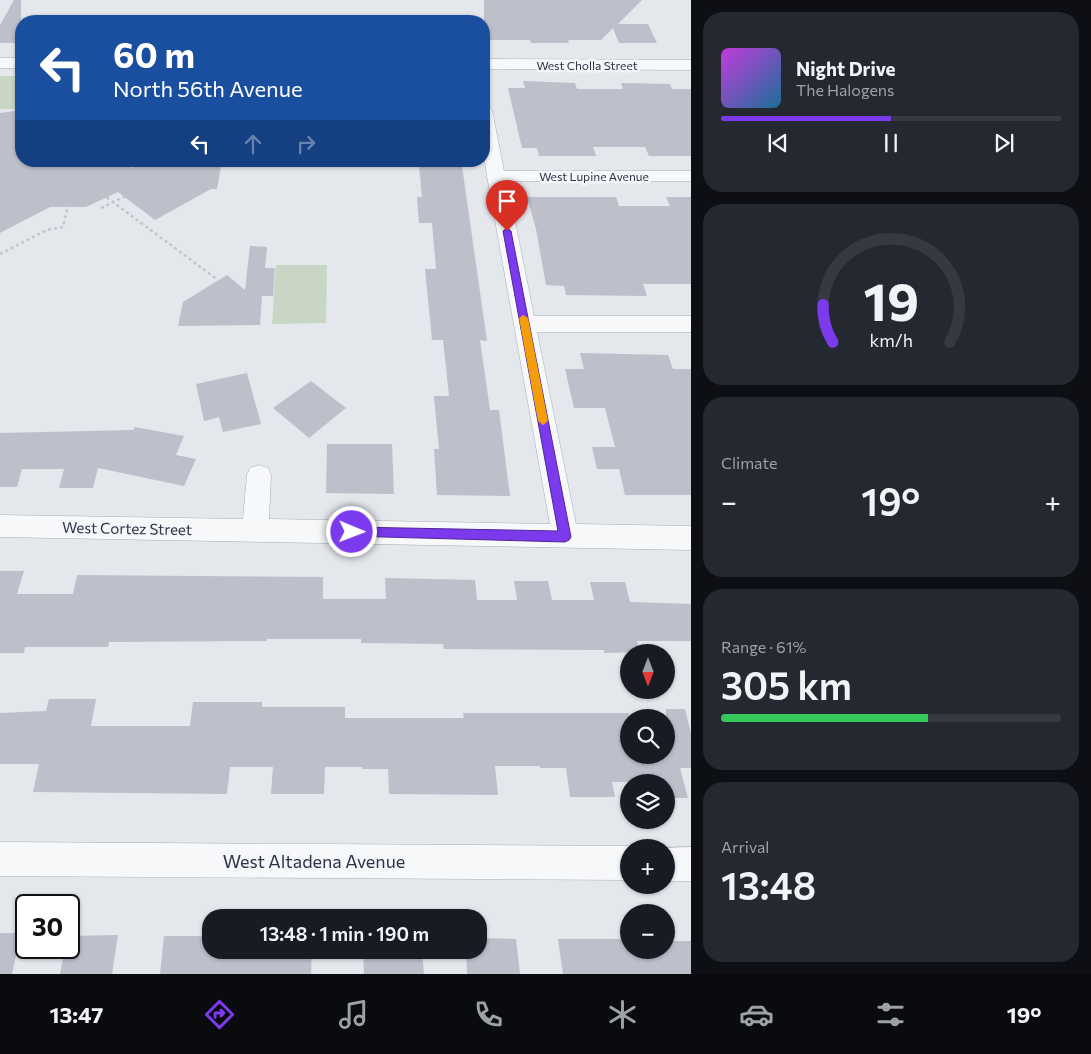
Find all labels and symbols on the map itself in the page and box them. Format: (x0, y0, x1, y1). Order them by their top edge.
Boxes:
street label: West Cholla Street (536, 58, 638, 72)
street label: West Lupine Avenue (539, 169, 649, 183)
pin (486, 180, 528, 231)
position arrow (325, 505, 377, 557)
street label: West Cortez Street (62, 518, 192, 538)
north arrow (620, 644, 675, 699)
street label: West Altadena Avenue (223, 850, 405, 872)
speed limit sign: 30 (15, 894, 80, 959)

